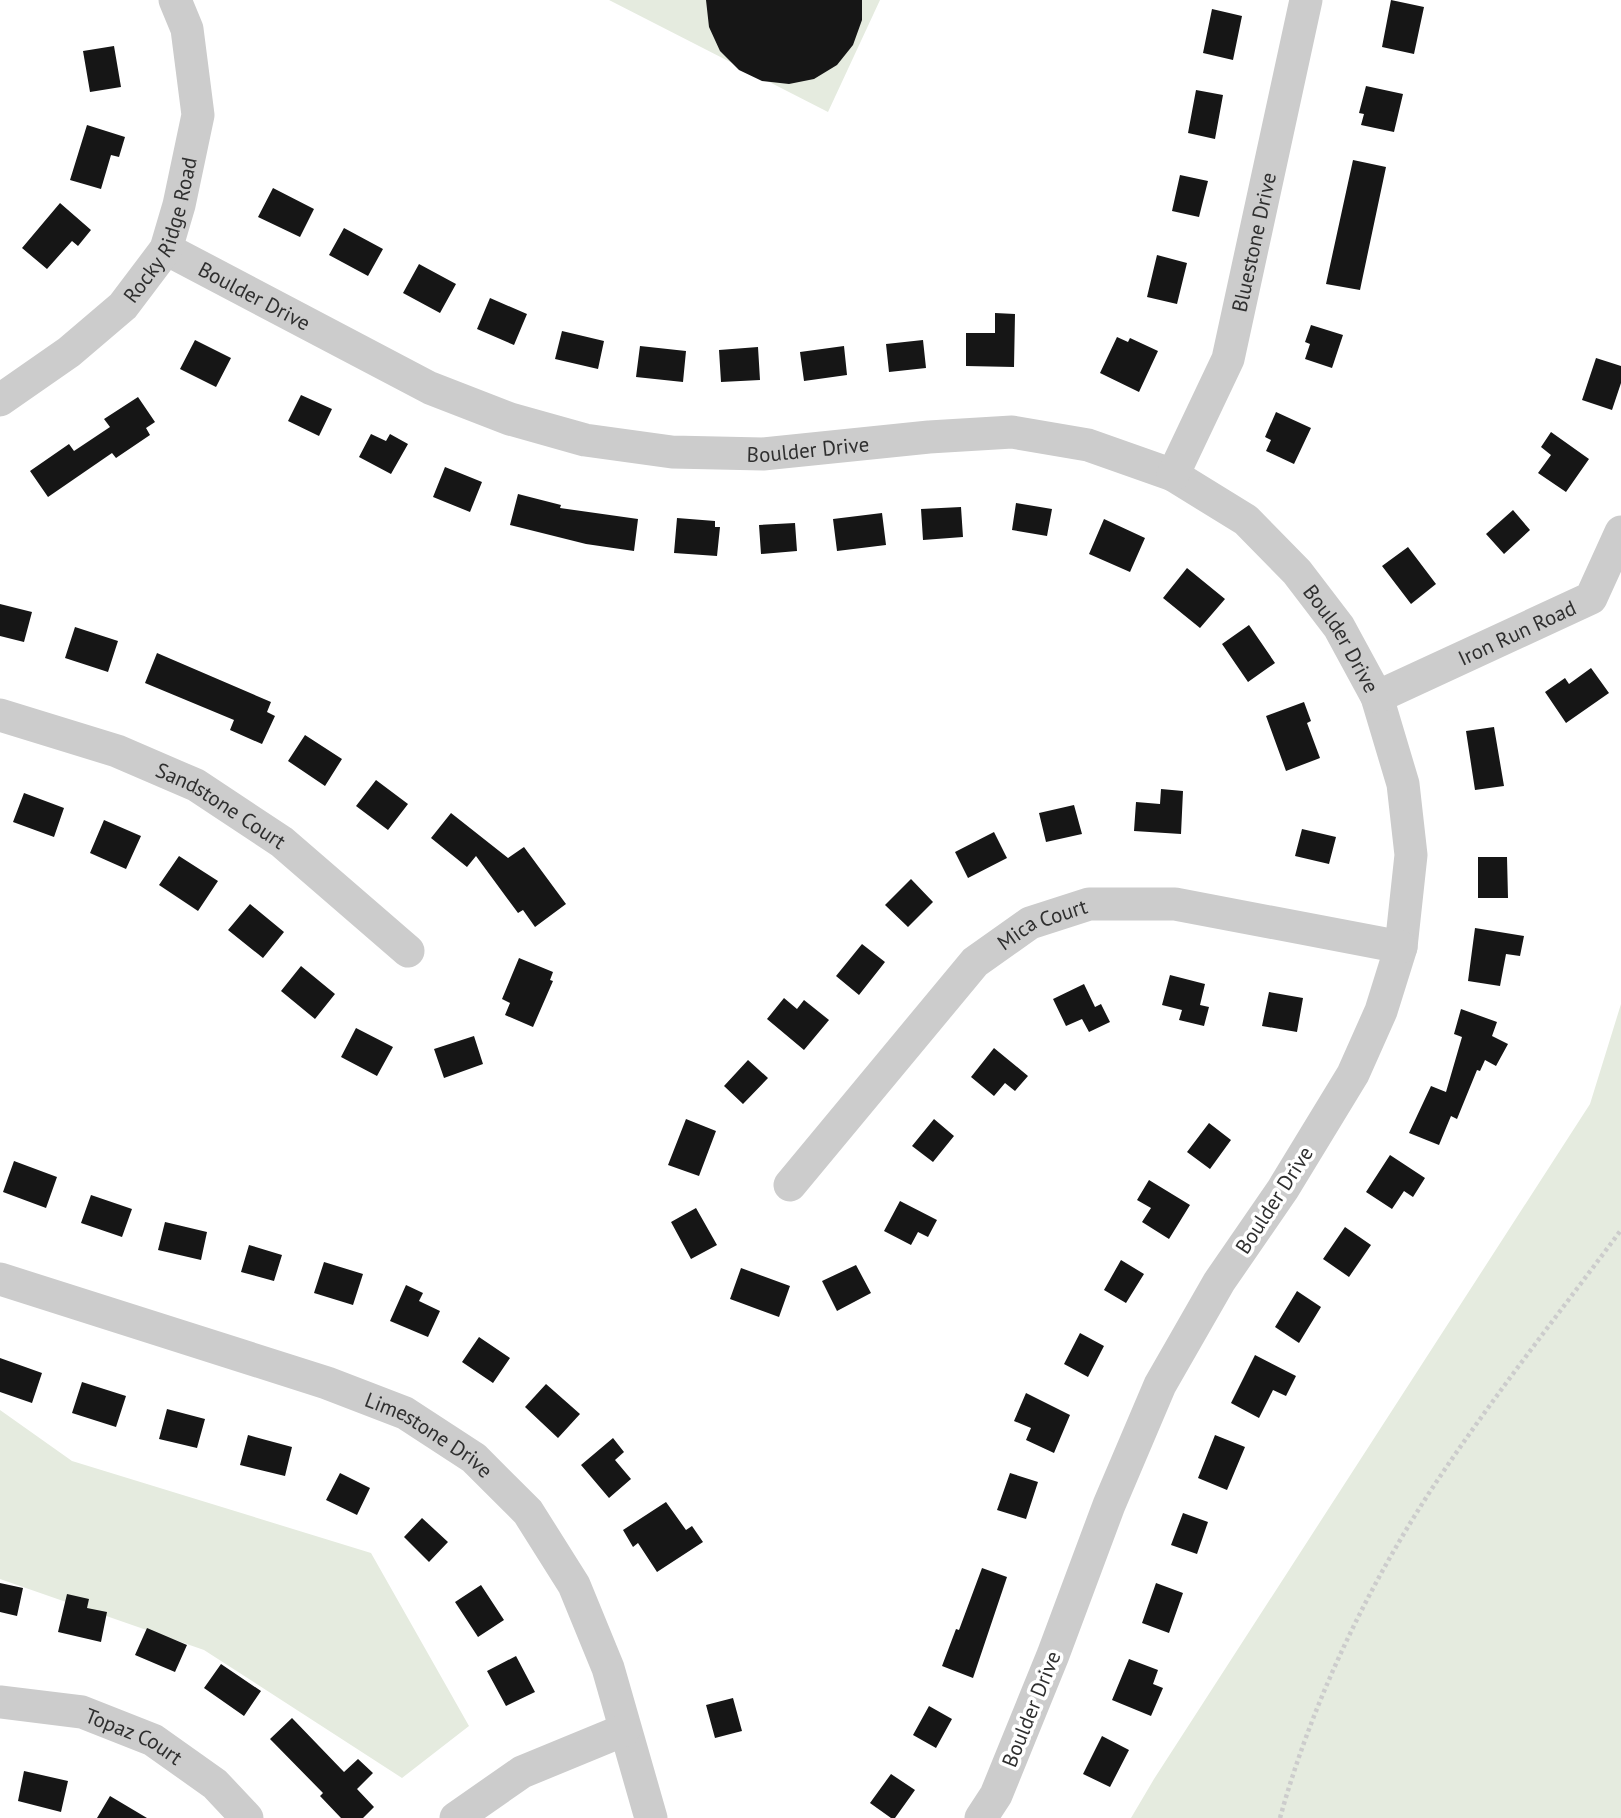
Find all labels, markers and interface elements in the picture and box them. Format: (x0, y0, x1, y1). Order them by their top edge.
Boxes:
street label: Rocky Ridge Road (117, 154, 202, 308)
street label: Bluestone Drive (1225, 170, 1282, 314)
street label: Boulder Drive (194, 255, 315, 336)
street label: Boulder Drive (746, 430, 870, 468)
street label: Boulder Drive (1298, 579, 1385, 697)
street label: Iron Run Road (1454, 593, 1580, 671)
street label: Sandstone Court (152, 756, 291, 855)
street label: Mica Court (992, 892, 1090, 956)
street label: Boulder Drive (1229, 1141, 1319, 1259)
street label: Limestone Drive (361, 1385, 499, 1483)
street label: Boulder Drive (995, 1647, 1067, 1771)
street label: Topaz Court (82, 1701, 188, 1770)

